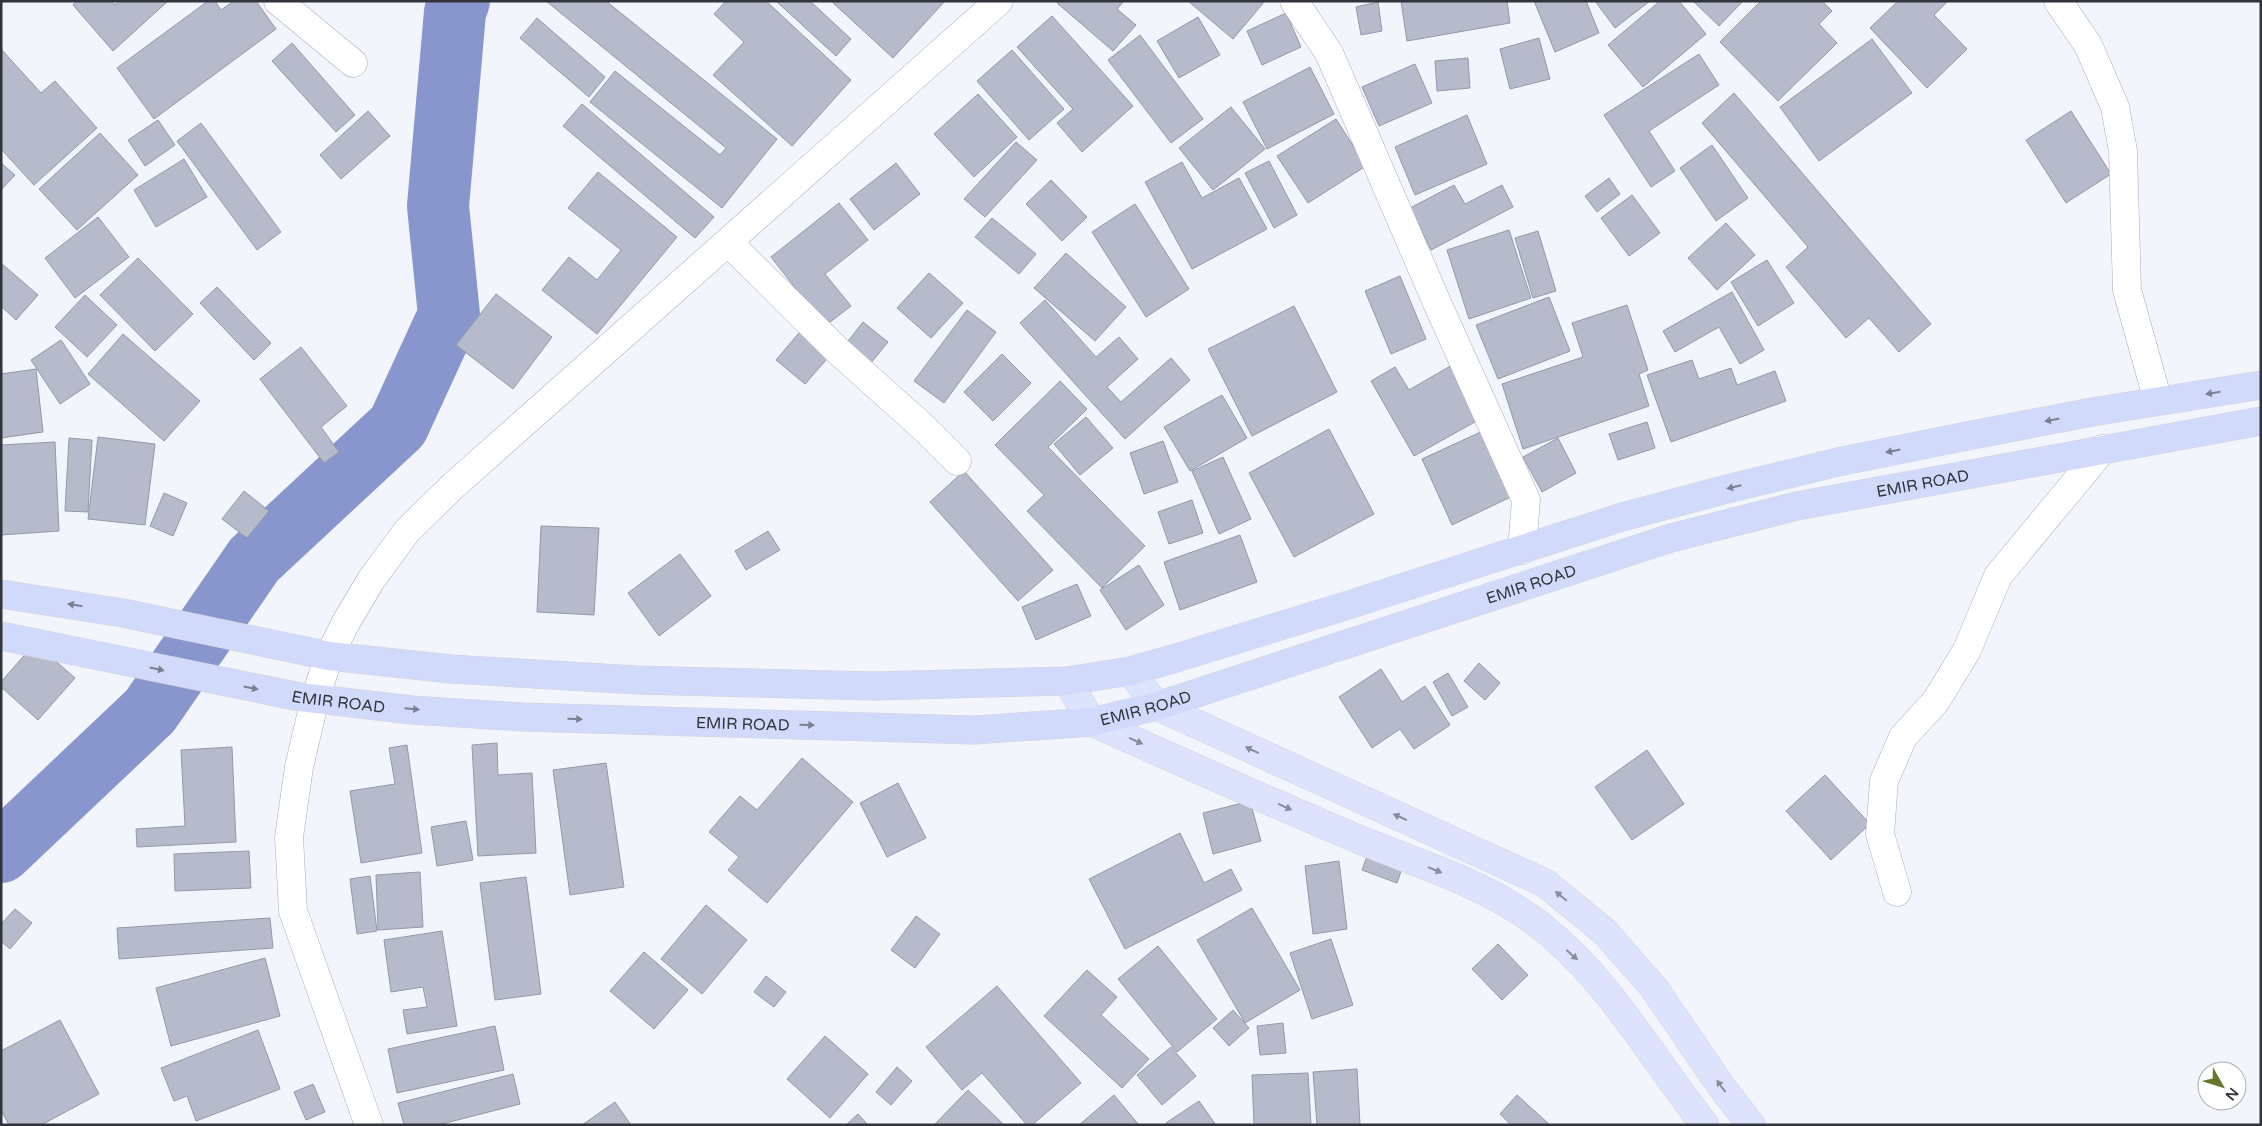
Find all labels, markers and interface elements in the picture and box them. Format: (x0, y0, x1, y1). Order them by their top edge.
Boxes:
one-way arrow (2204, 389, 2220, 397)
one-way arrow (2045, 416, 2060, 424)
one-way arrow (1885, 447, 1901, 455)
street label: EMIR ROAD (1875, 466, 1971, 502)
one-way arrow (1727, 483, 1742, 491)
street label: EMIR ROAD (1484, 561, 1579, 609)
one-way arrow (67, 601, 83, 609)
one-way arrow (150, 665, 166, 673)
one-way arrow (244, 684, 260, 692)
street label: EMIR ROAD (1098, 686, 1194, 731)
street label: EMIR ROAD (290, 687, 386, 718)
one-way arrow (405, 706, 421, 714)
street label: EMIR ROAD (695, 713, 790, 736)
one-way arrow (567, 715, 583, 723)
one-way arrow (799, 722, 815, 730)
one-way arrow (1129, 738, 1143, 746)
one-way arrow (1245, 745, 1259, 753)
one-way arrow (1278, 803, 1292, 811)
one-way arrow (1393, 813, 1407, 821)
one-way arrow (1428, 867, 1442, 875)
one-way arrow (1555, 890, 1568, 901)
one-way arrow (1565, 949, 1578, 960)
north arrow (2197, 1061, 2247, 1111)
one-way arrow (1716, 1079, 1726, 1093)
text: N (2222, 1084, 2242, 1104)

